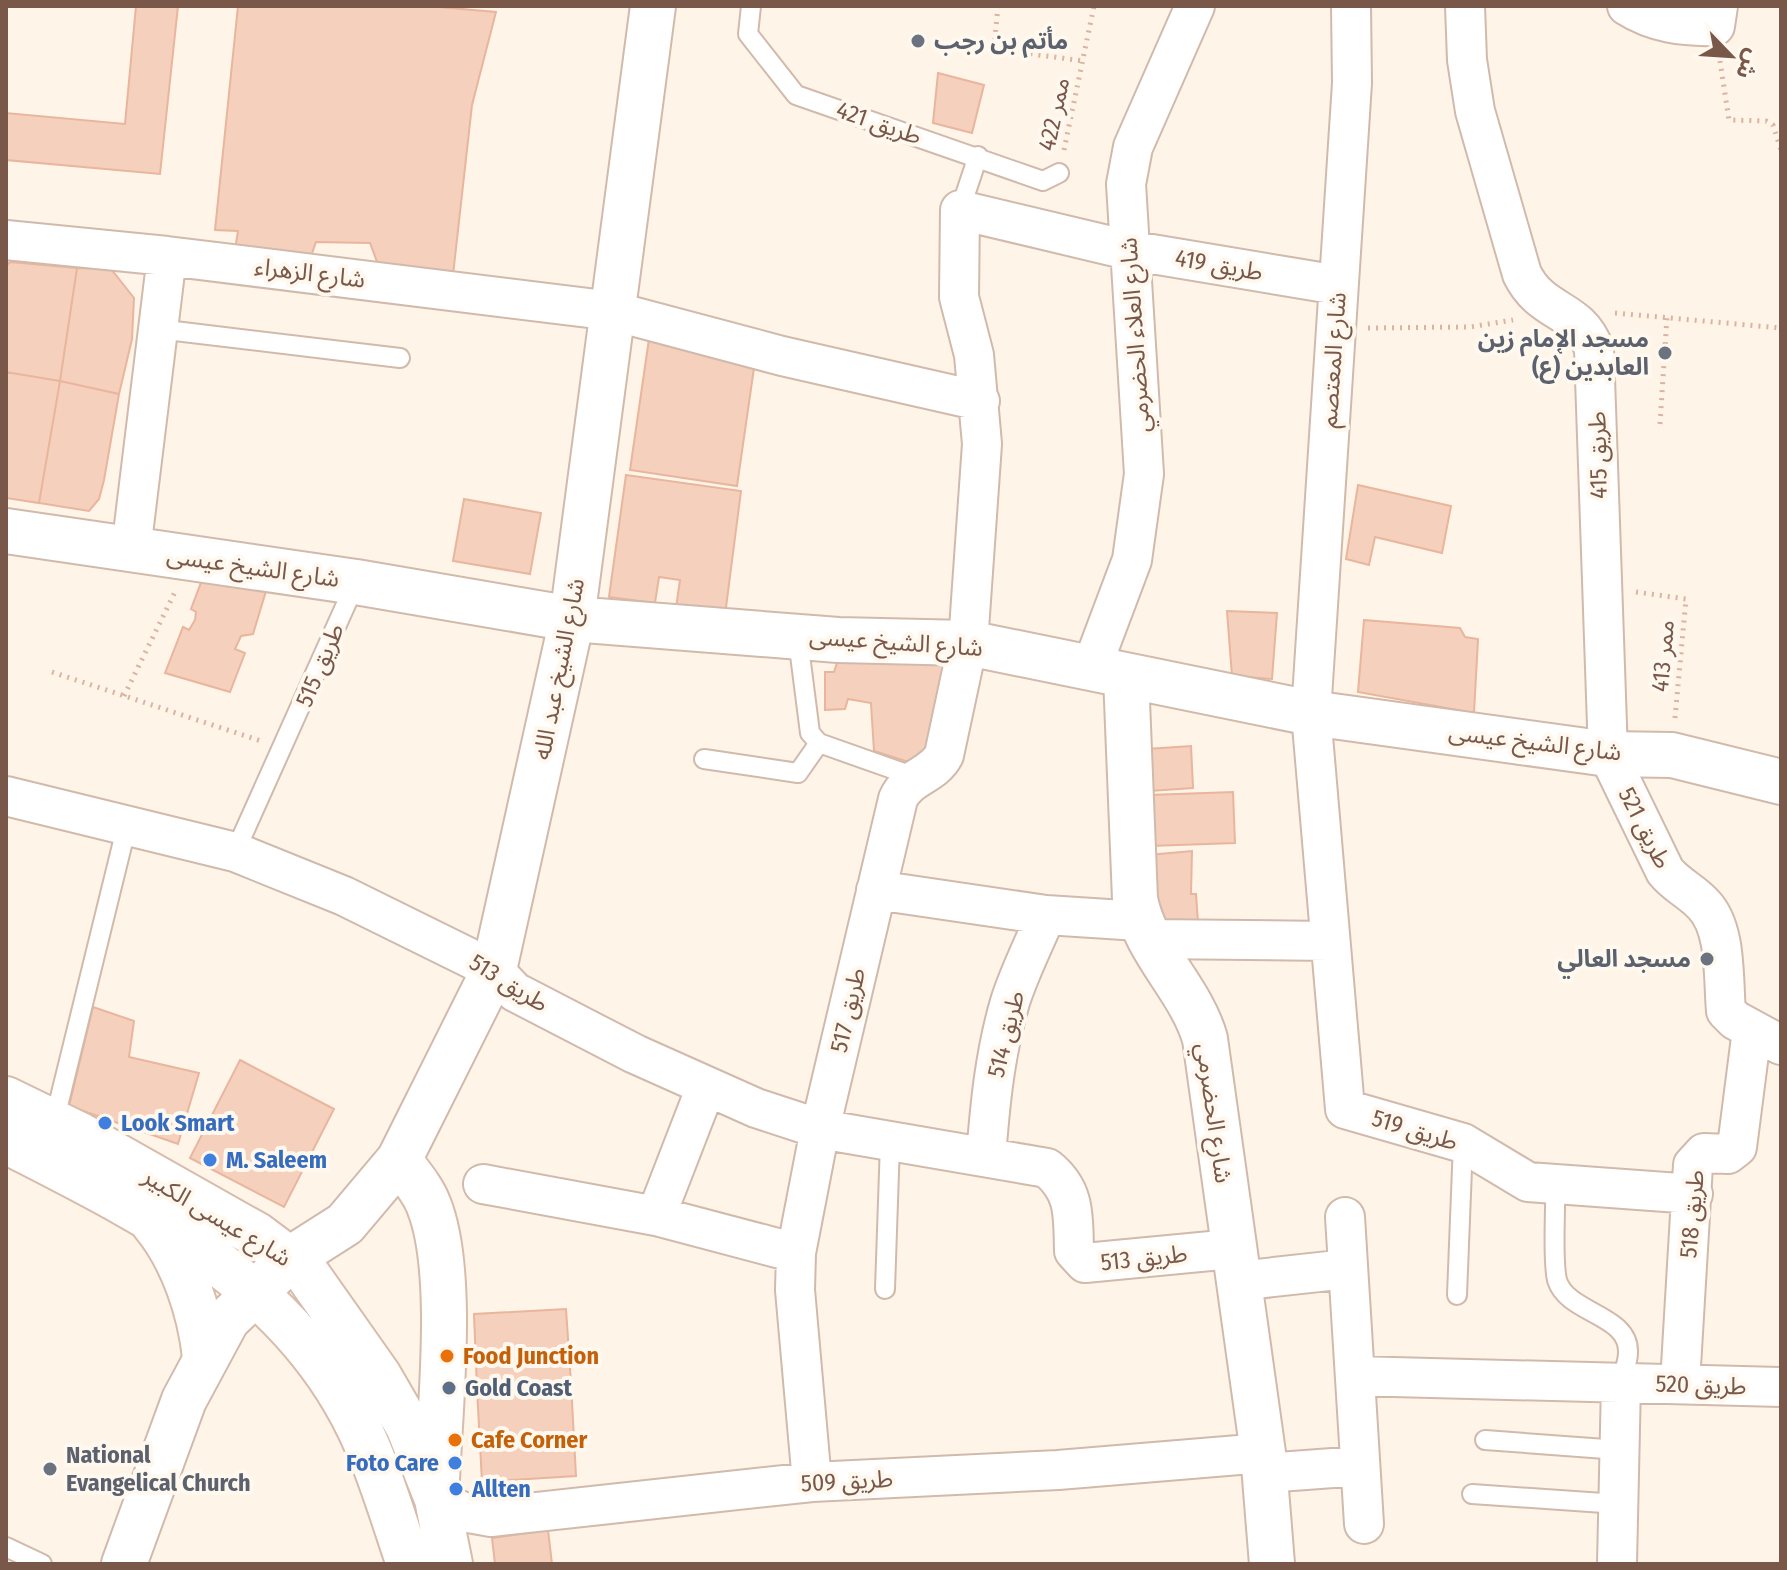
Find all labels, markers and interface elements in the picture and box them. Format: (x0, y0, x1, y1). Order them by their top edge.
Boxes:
north arrow (1691, 16, 1771, 96)
place label: مأتم بن رجب (934, 26, 1068, 58)
marker: مأتم بن رجب (909, 32, 927, 50)
text: ش (1730, 45, 1767, 84)
street label: ممر 422 (1033, 75, 1075, 153)
street label: طريق 421 (833, 95, 925, 152)
street label: شارع العلاء الحضرمي (1114, 236, 1160, 434)
street label: طريق 419 (1173, 244, 1265, 287)
street label: شارع الزهراء (253, 252, 367, 297)
street label: شارع المعتصم (1314, 291, 1355, 429)
place label: مسجد الإمام زين العابدين (ع) (1478, 325, 1649, 384)
marker: مسجد الإمام زين العابدين (ع) (1656, 344, 1674, 362)
street label: طريق 415 (1583, 411, 1614, 499)
street label: شارع الشيخ عيسى (164, 541, 341, 596)
street label: شارع الشيخ عبد الله (528, 576, 593, 763)
street label: طريق 515 (290, 619, 351, 711)
street label: ممر 413 (1646, 619, 1680, 693)
street label: شارع الشيخ عيسى (808, 622, 984, 665)
street label: شارع الشيخ عيسى (1447, 717, 1623, 769)
street label: طريق 521 (1612, 783, 1677, 874)
place label: مسجد العالي (1557, 945, 1691, 979)
street label: طريق 513 (464, 948, 553, 1019)
marker: مسجد العالي (1698, 950, 1716, 968)
street label: طريق 517 (825, 965, 872, 1055)
street label: طريق 514 (982, 988, 1031, 1080)
street label: شارع الحضرمي (1186, 1041, 1238, 1186)
street label: طريق 519 (1368, 1104, 1461, 1157)
place label: Look Smart (121, 1109, 235, 1137)
marker: Look Smart (96, 1114, 114, 1132)
place label: M. Saleem (226, 1146, 327, 1174)
marker: M. Saleem (201, 1151, 219, 1169)
street label: شارع عيسى الكبير (135, 1161, 296, 1275)
street label: طريق 518 (1674, 1169, 1711, 1259)
street label: طريق 513 (1099, 1240, 1189, 1277)
place label: Food Junction (463, 1342, 599, 1370)
marker: Food Junction (438, 1347, 456, 1365)
street label: طريق 520 (1655, 1369, 1747, 1402)
place label: Gold Coast (465, 1374, 573, 1402)
marker: Gold Coast (440, 1379, 458, 1397)
place label: Cafe Corner (471, 1426, 588, 1454)
marker: Cafe Corner (446, 1431, 464, 1449)
place label: National Evangelical Church (66, 1441, 251, 1497)
place label: Foto Care (346, 1449, 439, 1477)
marker: Foto Care (446, 1454, 464, 1472)
marker: National Evangelical Church (41, 1460, 59, 1478)
street label: طريق 509 (800, 1465, 894, 1498)
place label: Allten (471, 1475, 531, 1503)
marker: Allten (447, 1480, 465, 1498)

